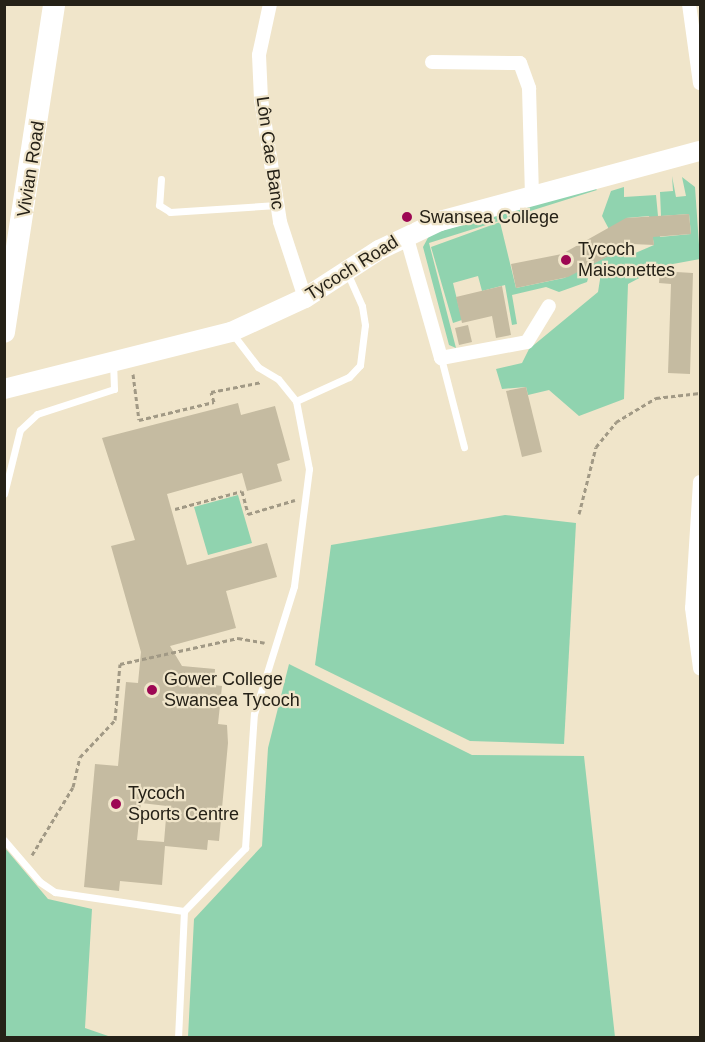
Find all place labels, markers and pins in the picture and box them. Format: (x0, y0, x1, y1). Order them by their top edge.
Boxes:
place label: Swansea College (419, 206, 559, 228)
marker: Swansea College (400, 210, 414, 224)
place label: Tycoch Maisonettes (578, 239, 675, 282)
marker: Tycoch Maisonettes (559, 253, 573, 267)
place label: Gower College Swansea Tycoch (164, 669, 300, 712)
marker: Gower College Swansea Tycoch (145, 683, 159, 697)
place label: Tycoch Sports Centre (128, 783, 239, 826)
marker: Tycoch Sports Centre (109, 797, 123, 811)

